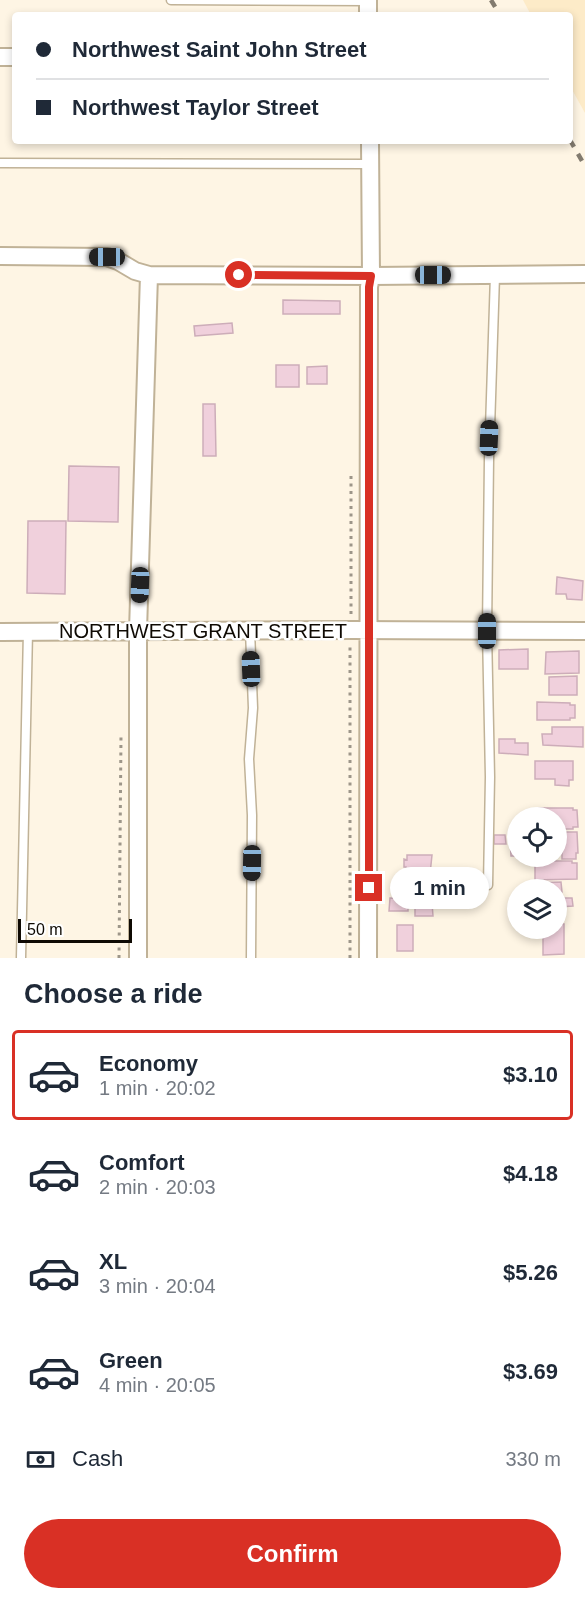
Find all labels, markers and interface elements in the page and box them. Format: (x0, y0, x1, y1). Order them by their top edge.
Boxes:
text: Northwest Saint John Street (72, 37, 367, 62)
text: Northwest Taylor Street (72, 95, 319, 120)
car (89, 248, 125, 266)
route start (225, 261, 252, 288)
car (415, 266, 451, 284)
car (479, 420, 499, 456)
car (130, 567, 150, 603)
car (478, 613, 496, 649)
street label: NORTHWEST GRANT STREET (59, 620, 347, 642)
car (241, 651, 261, 687)
map controls (507, 807, 567, 939)
button: locate (507, 807, 567, 867)
car (243, 845, 261, 881)
callout: 1 min (390, 867, 489, 909)
route end (355, 874, 382, 901)
text: 1 min (413, 877, 466, 899)
button: layers (507, 879, 567, 939)
scale bar (18, 916, 132, 944)
text: 50 m (27, 921, 63, 938)
text: Choose a ride (24, 979, 203, 1009)
icon: car (27, 1048, 81, 1102)
text: Economy (99, 1051, 198, 1076)
text: $3.10 (503, 1062, 558, 1087)
text: 1 min · 20:02 (99, 1077, 216, 1099)
icon: car (27, 1147, 81, 1201)
text: Comfort (99, 1150, 185, 1175)
text: $4.18 (503, 1161, 558, 1186)
text: 2 min · 20:03 (99, 1176, 216, 1198)
icon: car (27, 1246, 81, 1300)
text: XL (99, 1249, 127, 1274)
text: $5.26 (503, 1260, 558, 1285)
text: 3 min · 20:04 (99, 1275, 216, 1297)
icon: car (27, 1345, 81, 1399)
text: Green (99, 1348, 163, 1373)
text: $3.69 (503, 1359, 558, 1384)
text: 4 min · 20:05 (99, 1374, 216, 1396)
icon: cash (24, 1443, 57, 1476)
text: Cash (72, 1446, 123, 1471)
text: 330 m (505, 1448, 561, 1470)
button: Confirm (24, 1519, 561, 1588)

